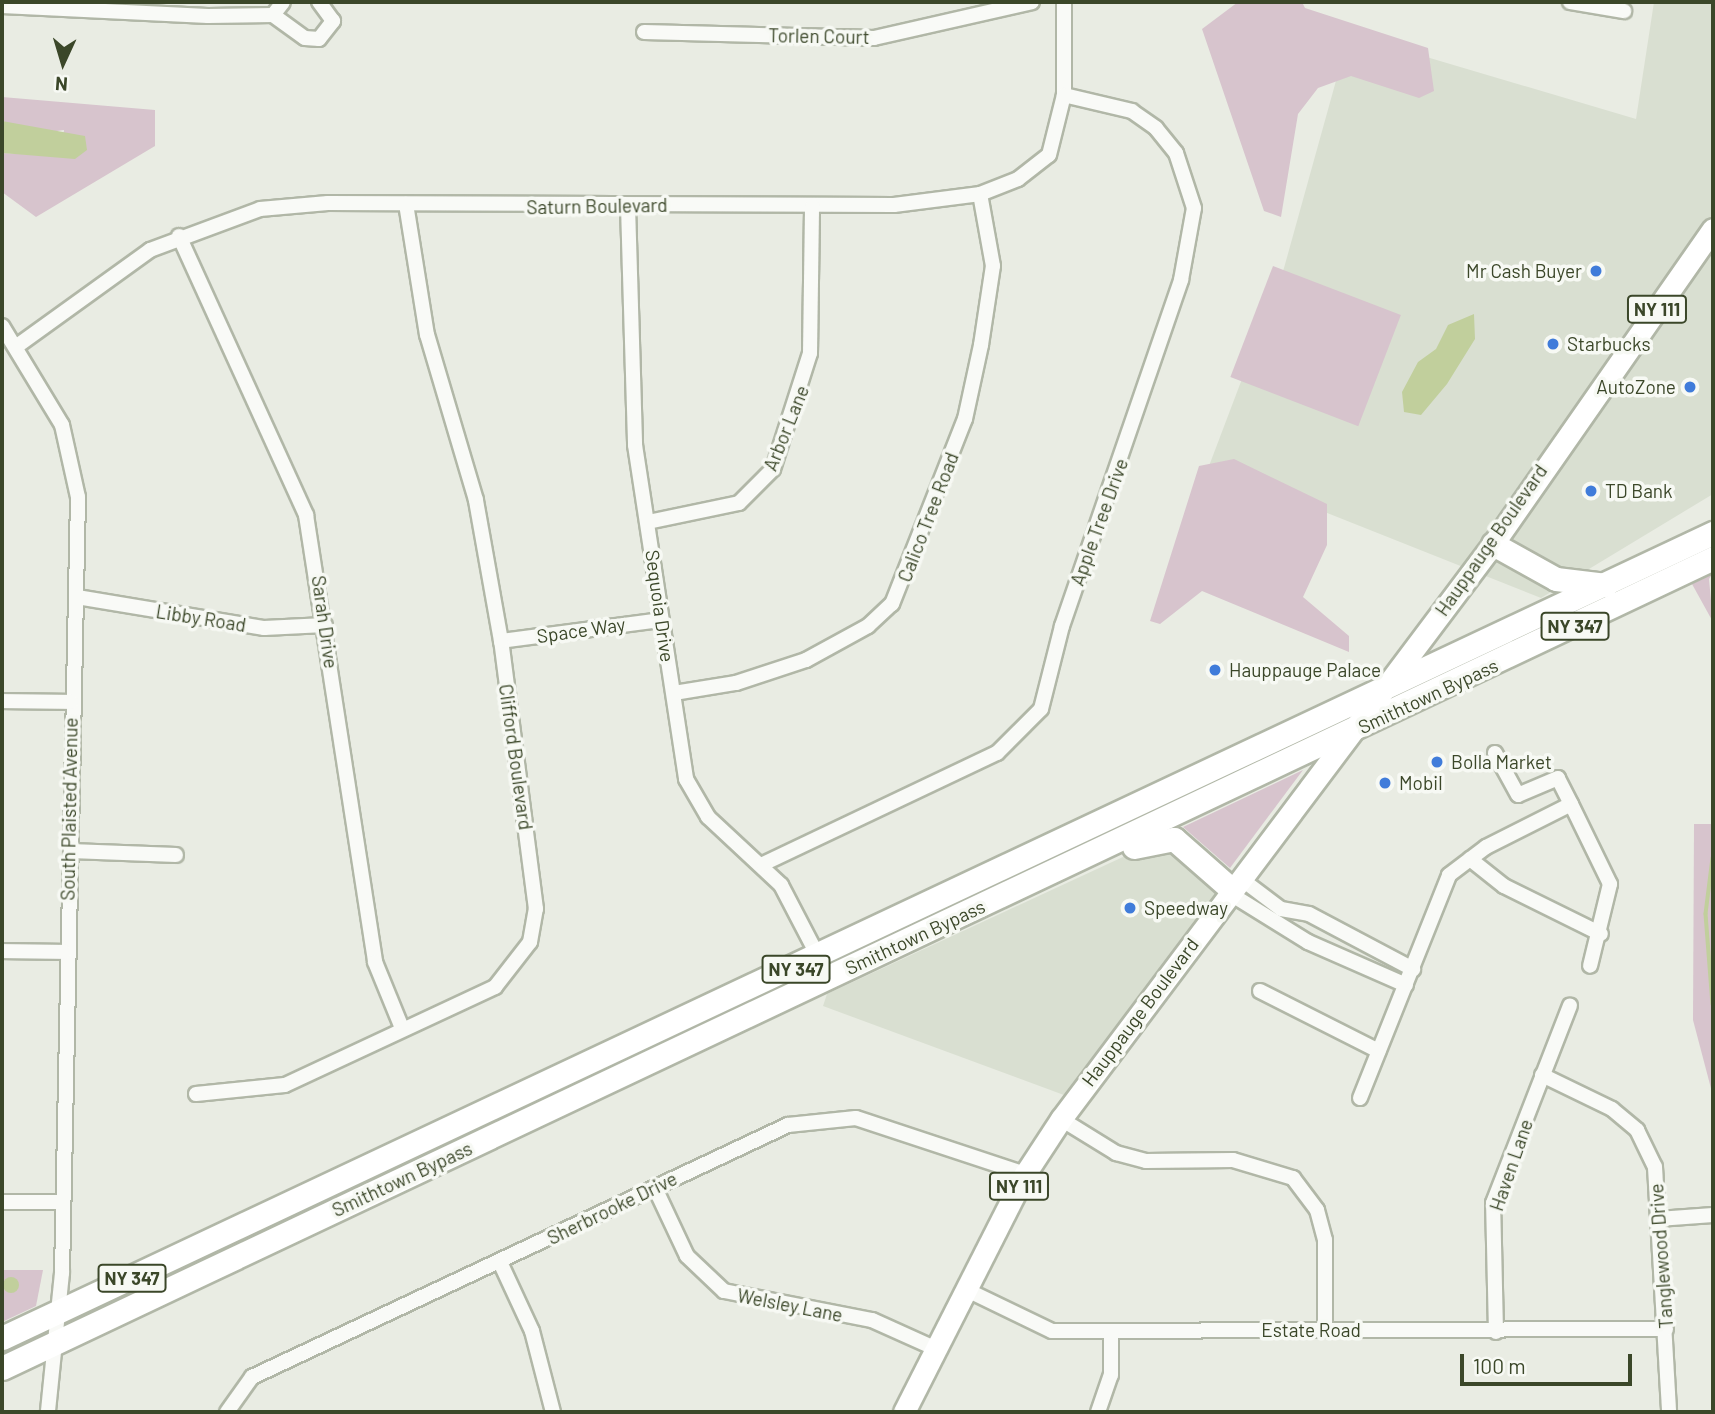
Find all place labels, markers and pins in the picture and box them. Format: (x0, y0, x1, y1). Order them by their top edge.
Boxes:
place label: Mr Cash Buyer (1466, 260, 1582, 282)
marker: Mr Cash Buyer (1588, 263, 1604, 279)
place label: Starbucks (1567, 333, 1651, 355)
marker: Starbucks (1545, 336, 1561, 352)
place label: AutoZone (1596, 376, 1676, 398)
marker: AutoZone (1682, 379, 1698, 395)
place label: TD Bank (1605, 480, 1673, 502)
marker: TD Bank (1583, 483, 1599, 499)
place label: Hauppauge Palace (1229, 659, 1381, 681)
marker: Hauppauge Palace (1207, 662, 1223, 678)
place label: Bolla Market (1451, 751, 1552, 773)
marker: Bolla Market (1429, 754, 1445, 770)
place label: Mobil (1399, 772, 1443, 794)
marker: Mobil (1377, 775, 1393, 791)
place label: Speedway (1144, 897, 1228, 919)
marker: Speedway (1122, 900, 1138, 916)

